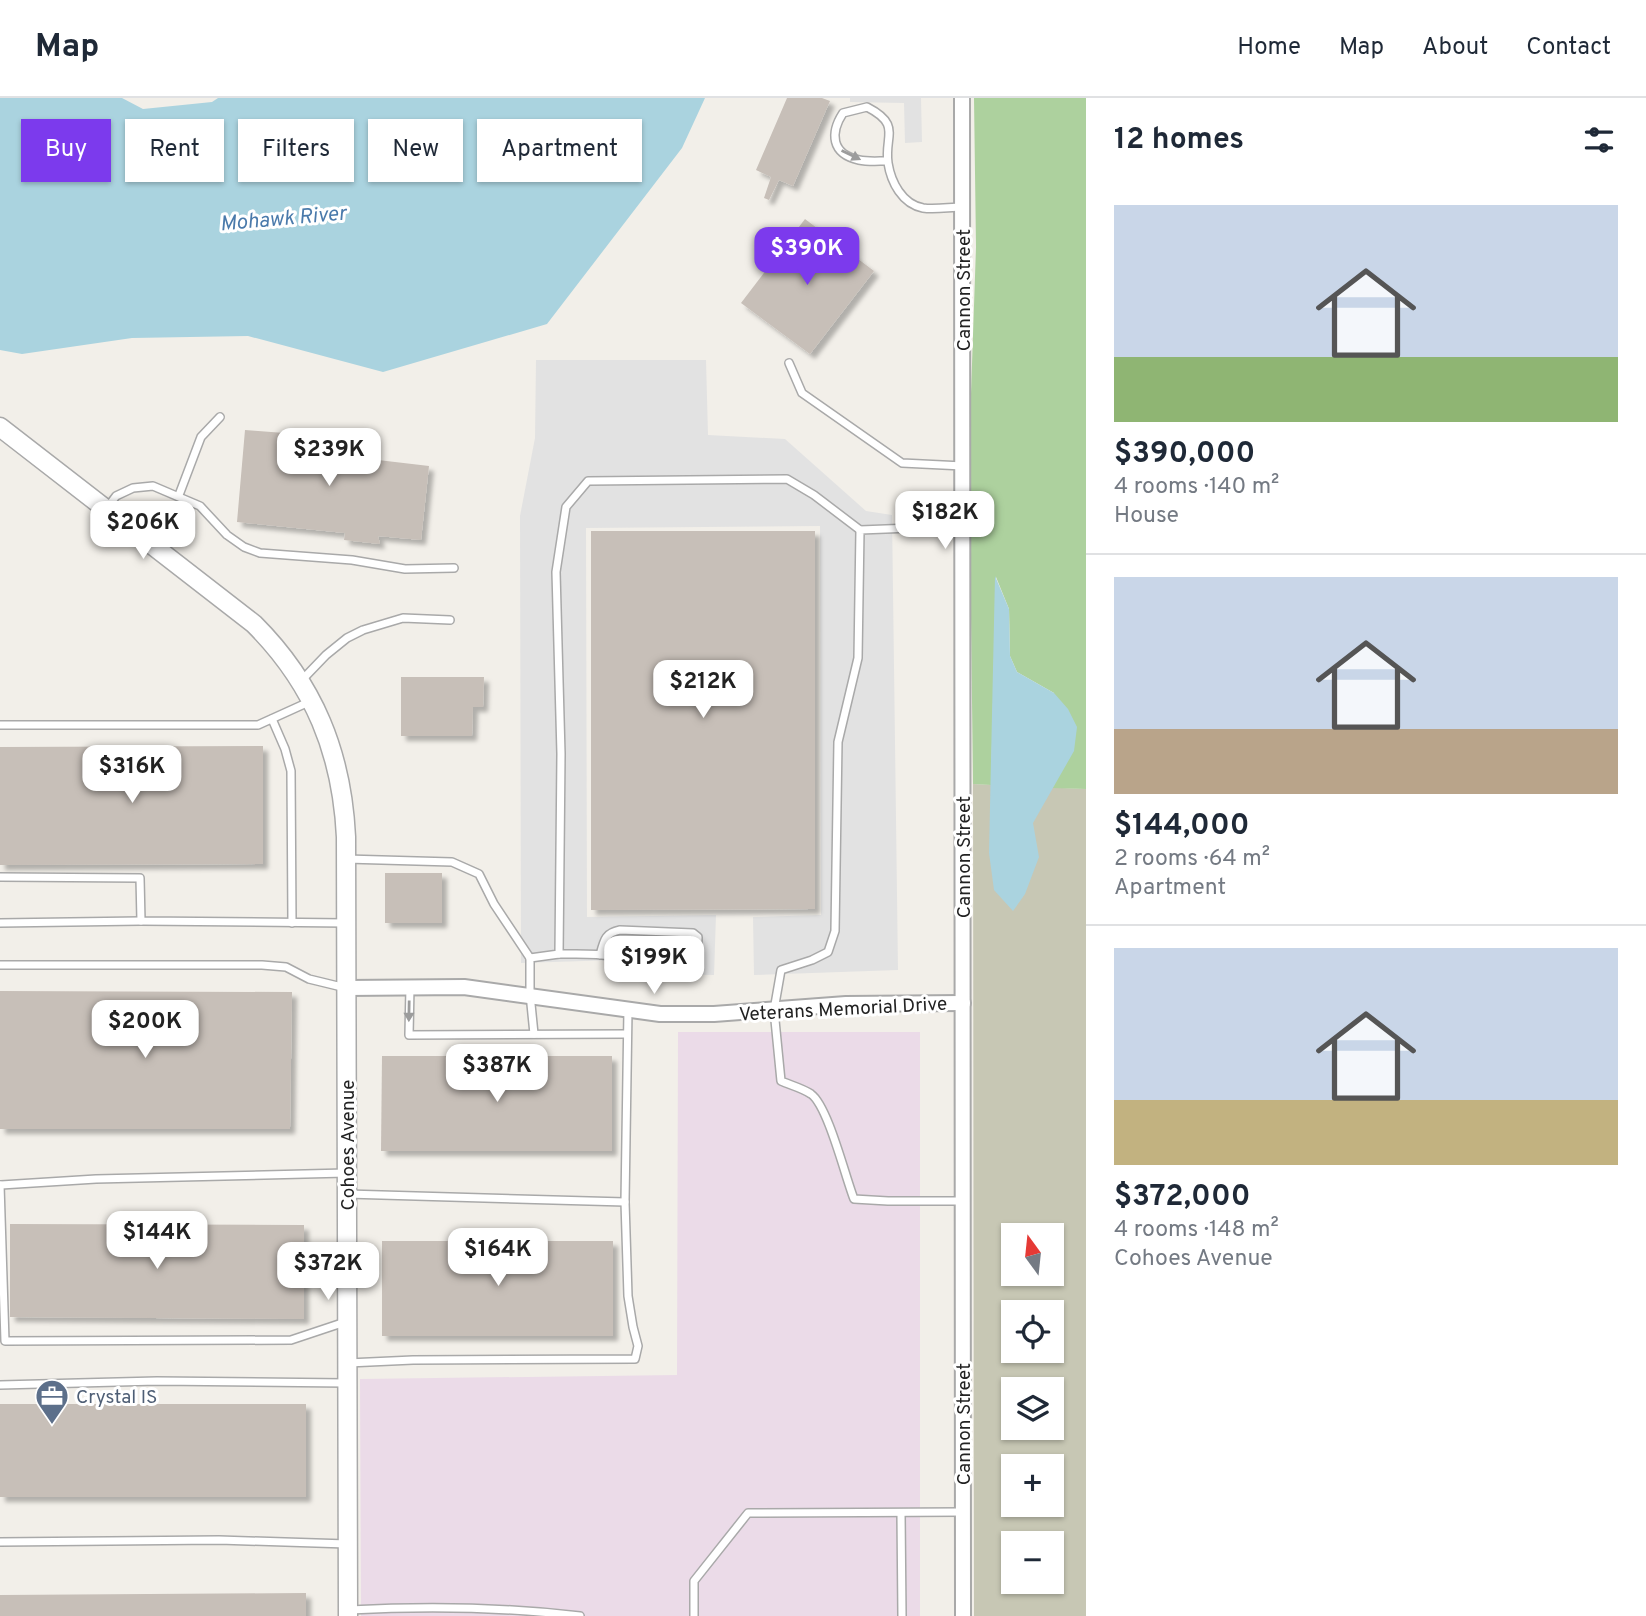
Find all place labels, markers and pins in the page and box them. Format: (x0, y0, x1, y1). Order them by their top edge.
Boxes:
pin: $390K (758, 228, 856, 287)
pin: $239K (280, 428, 378, 488)
pin: $182K (896, 491, 994, 551)
pin: $206K (94, 502, 192, 561)
pin: $212K (654, 660, 752, 720)
pin: $316K (83, 746, 181, 805)
pin: $199K (605, 936, 703, 996)
pin: $200K (96, 1000, 194, 1060)
pin: $387K (448, 1044, 546, 1104)
pin: $144K (108, 1212, 206, 1271)
pin: $164K (449, 1228, 547, 1288)
pin: $372K (279, 1242, 377, 1302)
office icon: Crystal IS (33, 1377, 71, 1426)
place label: Crystal IS (76, 1386, 157, 1410)

